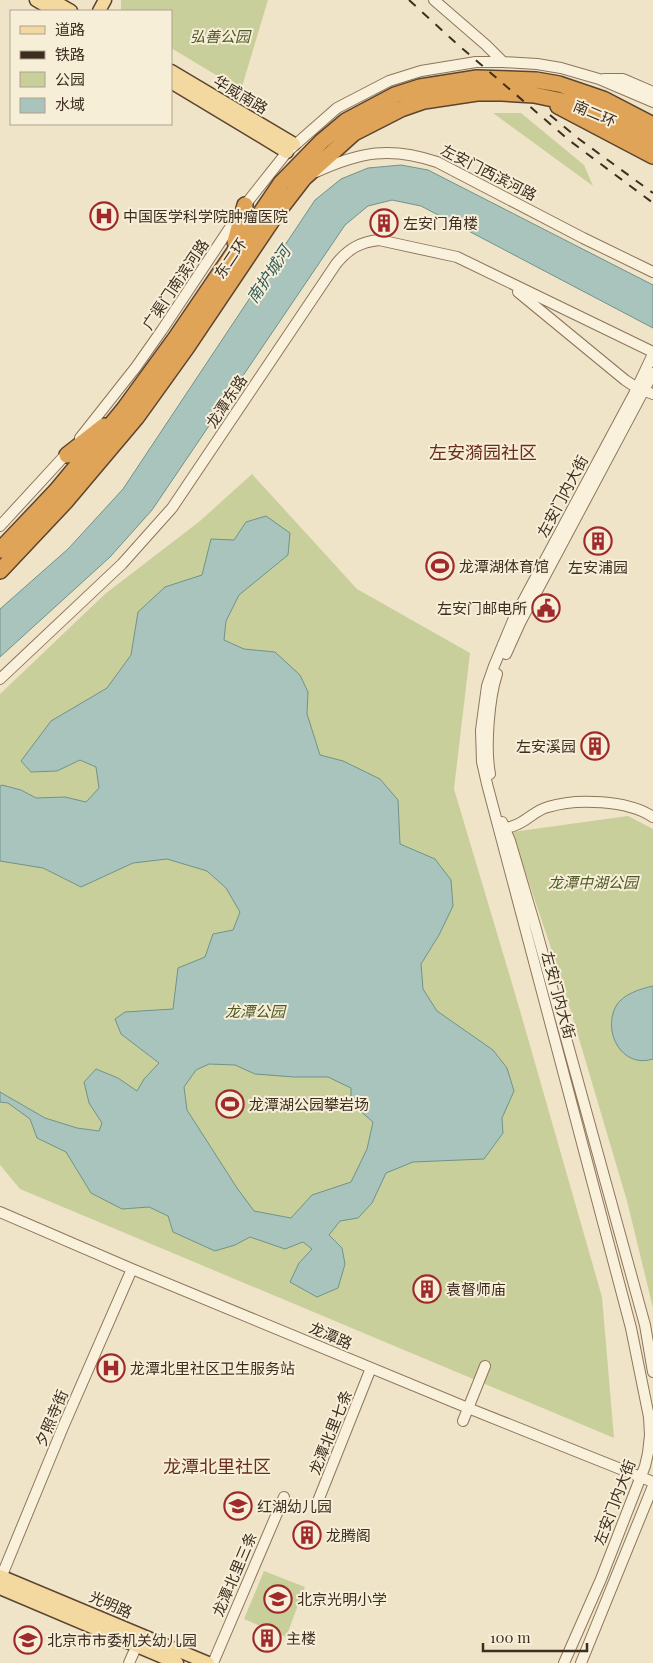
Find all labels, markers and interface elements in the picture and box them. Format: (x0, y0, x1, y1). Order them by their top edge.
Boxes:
legend (10, 10, 172, 125)
text: 道路 (55, 19, 85, 39)
park label: 弘善公园 (190, 26, 252, 46)
text: 铁路 (55, 44, 85, 64)
text: 公园 (55, 69, 85, 89)
street label: 华威南路 (210, 70, 272, 118)
text: 水域 (55, 94, 85, 114)
street label: 南二环 (570, 95, 620, 131)
street label: 左安门西滨河路 (438, 139, 540, 205)
hospital icon: 中国医学科学院肿瘤医院 (89, 201, 119, 231)
place label: 中国医学科学院肿瘤医院 (123, 206, 288, 226)
building icon: 左安门角楼 (369, 208, 399, 238)
place label: 左安门角楼 (403, 213, 478, 233)
street label: 东二环 (209, 234, 251, 282)
street label: 广渠门南滨河路 (137, 235, 213, 333)
water label: 南护城河 (241, 239, 296, 306)
street label: 龙潭东路 (201, 371, 251, 431)
district label: 左安漪园社区 (429, 440, 537, 464)
street label: 左安门内大街 (532, 452, 592, 540)
building icon: 左安浦园 (583, 526, 613, 556)
sports icon: 龙潭湖体育馆 (425, 551, 455, 581)
place label: 龙潭湖体育馆 (459, 556, 549, 576)
place label: 左安浦园 (568, 557, 628, 577)
public building icon: 左安门邮电所 (531, 593, 561, 623)
place label: 左安门邮电所 (437, 598, 527, 618)
building icon: 左安溪园 (580, 731, 610, 761)
place label: 左安溪园 (516, 736, 576, 756)
park label: 龙潭中湖公园 (548, 872, 640, 892)
street label: 左安门内大街 (538, 949, 580, 1041)
park label: 龙潭公园 (225, 1001, 287, 1021)
sports icon: 龙潭湖公园攀岩场 (215, 1089, 245, 1119)
place label: 龙潭湖公园攀岩场 (249, 1094, 369, 1114)
building icon: 袁督师庙 (412, 1274, 442, 1304)
place label: 袁督师庙 (446, 1279, 506, 1299)
street label: 龙潭路 (306, 1317, 356, 1353)
hospital icon: 龙潭北里社区卫生服务站 (96, 1353, 126, 1383)
place label: 龙潭北里社区卫生服务站 (130, 1358, 295, 1378)
street label: 夕照寺街 (30, 1386, 72, 1450)
street label: 龙潭北里七条 (304, 1387, 356, 1477)
district label: 龙潭北里社区 (163, 1454, 271, 1478)
street label: 左安门内大街 (589, 1456, 639, 1548)
school or university icon: 红湖幼儿园 (223, 1491, 253, 1521)
place label: 红湖幼儿园 (257, 1496, 332, 1516)
building icon: 龙腾阁 (292, 1520, 322, 1550)
place label: 龙腾阁 (326, 1525, 371, 1545)
street label: 龙潭北里三条 (207, 1529, 261, 1619)
school or university icon: 北京光明小学 (263, 1584, 293, 1614)
street label: 光明路 (86, 1586, 136, 1622)
place label: 北京光明小学 (297, 1589, 387, 1609)
scale bar (483, 1620, 587, 1652)
building icon: 主楼 (252, 1623, 282, 1653)
school or university icon: 北京市市委机关幼儿园 (13, 1625, 43, 1655)
text: 100 m (490, 1627, 531, 1647)
place label: 主楼 (286, 1628, 316, 1648)
place label: 北京市市委机关幼儿园 (47, 1630, 197, 1650)

